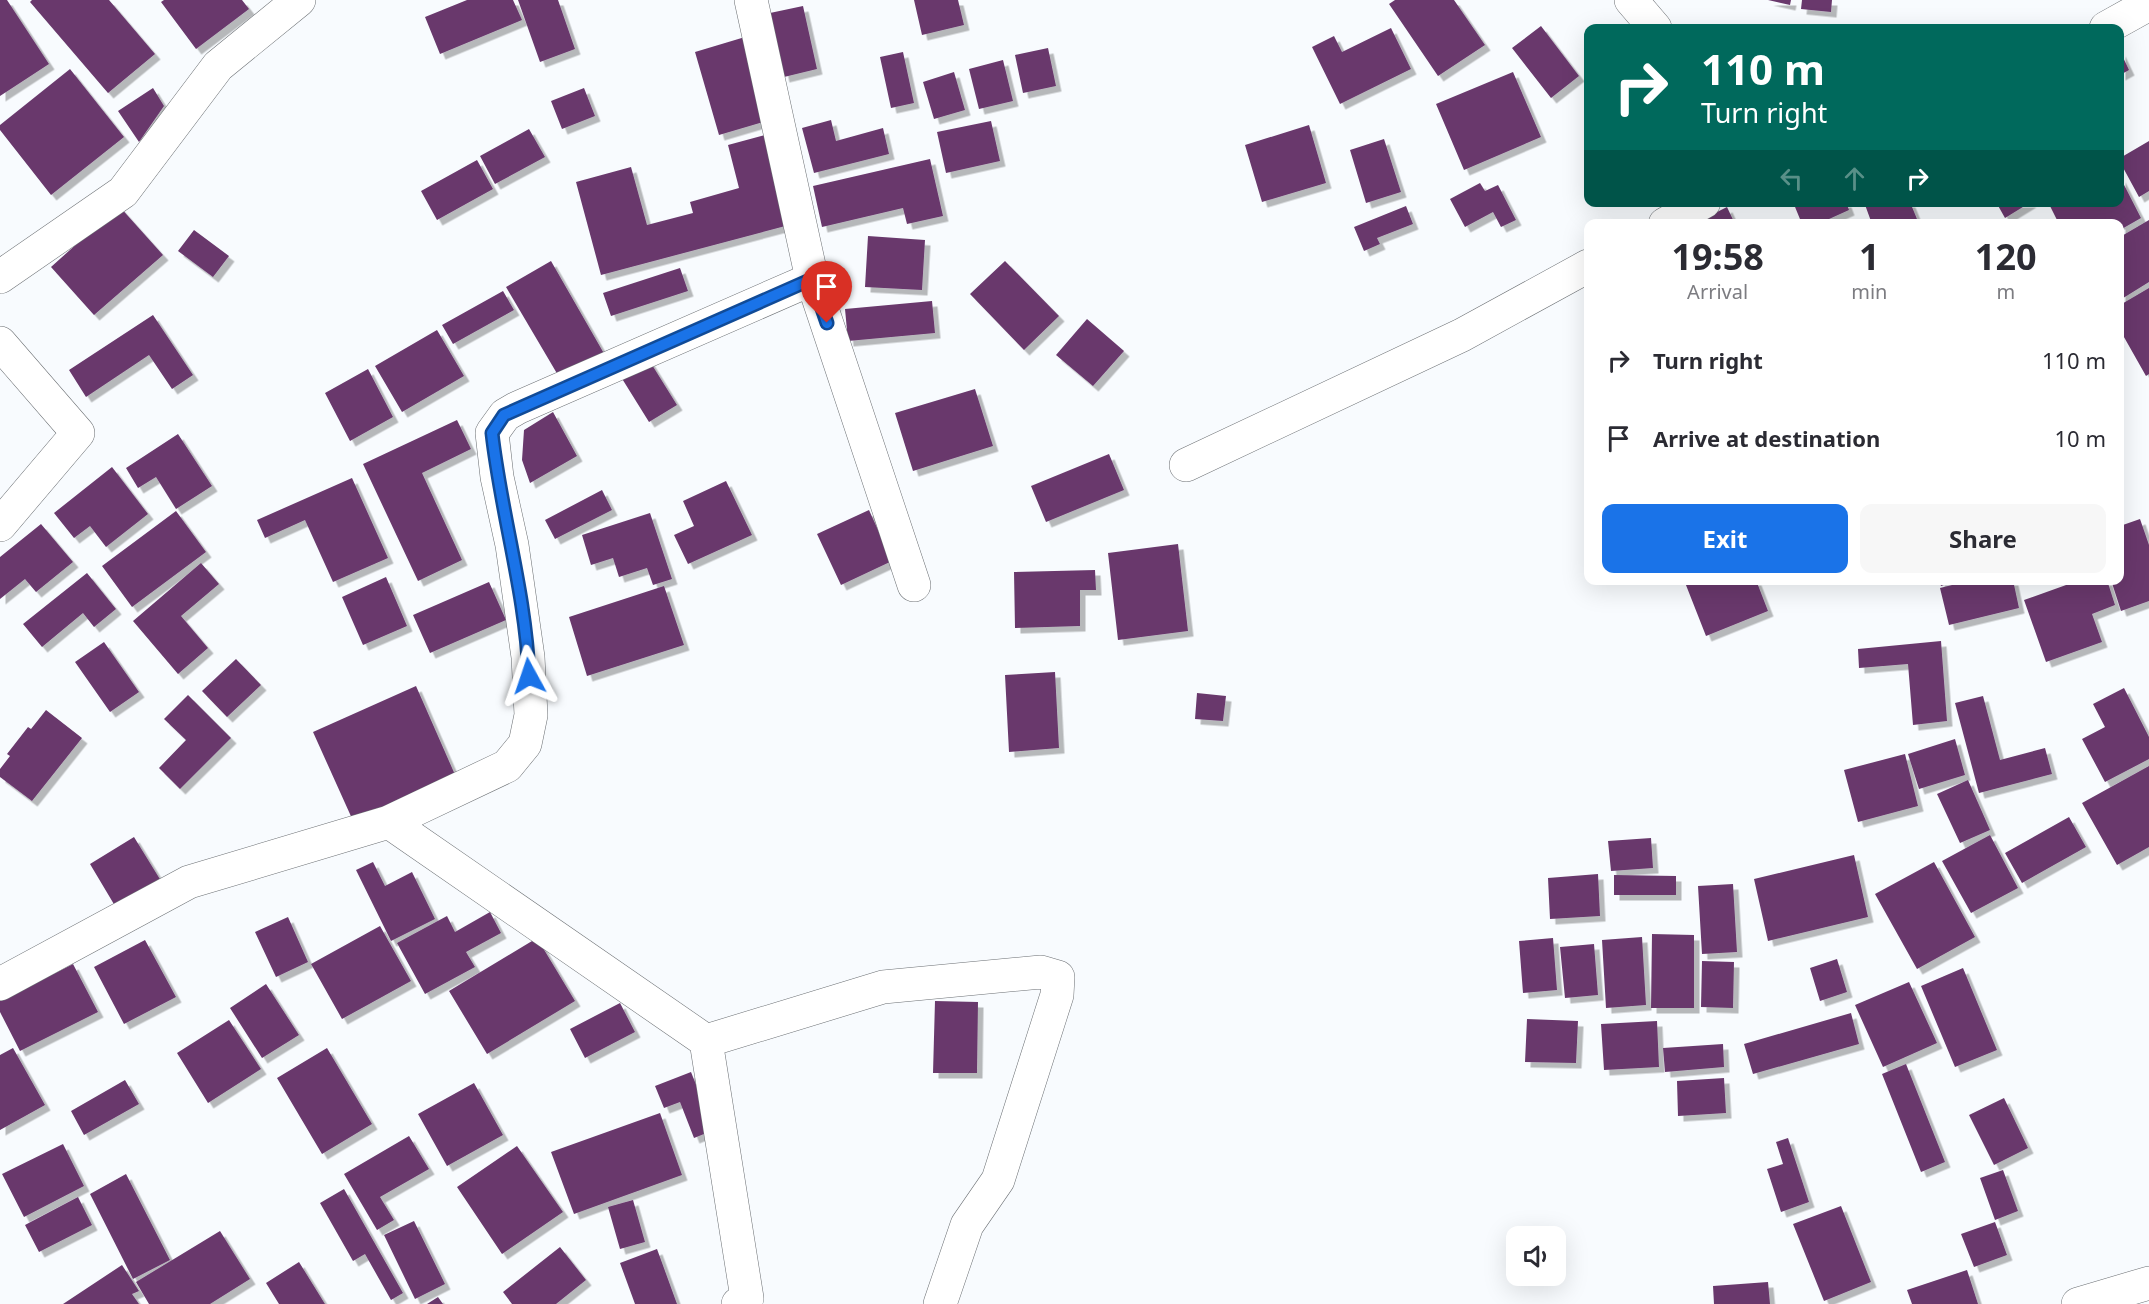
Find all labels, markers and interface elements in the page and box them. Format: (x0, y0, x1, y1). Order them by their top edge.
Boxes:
text: 110 m (1701, 40, 1825, 97)
icon: right (1602, 48, 1680, 126)
text: Turn right (1701, 94, 1827, 131)
icon: left (1775, 162, 1808, 195)
icon: ahead (1838, 162, 1871, 195)
icon: right (1901, 162, 1934, 195)
text: 19:58 (1671, 232, 1764, 281)
text: 1 (1859, 232, 1880, 281)
text: 120 (1975, 232, 2037, 281)
pin (801, 261, 852, 323)
icon: arrive (810, 270, 843, 303)
text: Arrival (1687, 278, 1748, 305)
text: min (1851, 278, 1887, 305)
text: m (1996, 278, 2015, 305)
icon: right (1602, 344, 1635, 377)
text: Turn right (1653, 345, 1763, 375)
text: 110 m (2042, 345, 2106, 375)
icon: arrive (1602, 422, 1635, 455)
text: Arrive at destination (1653, 423, 1880, 453)
text: 10 m (2055, 423, 2106, 453)
button: Exit (1602, 504, 1848, 573)
button: Share (1860, 504, 2106, 573)
position arrow (497, 644, 561, 708)
map controls (1506, 1226, 1566, 1286)
button: sound (1506, 1226, 1566, 1286)

